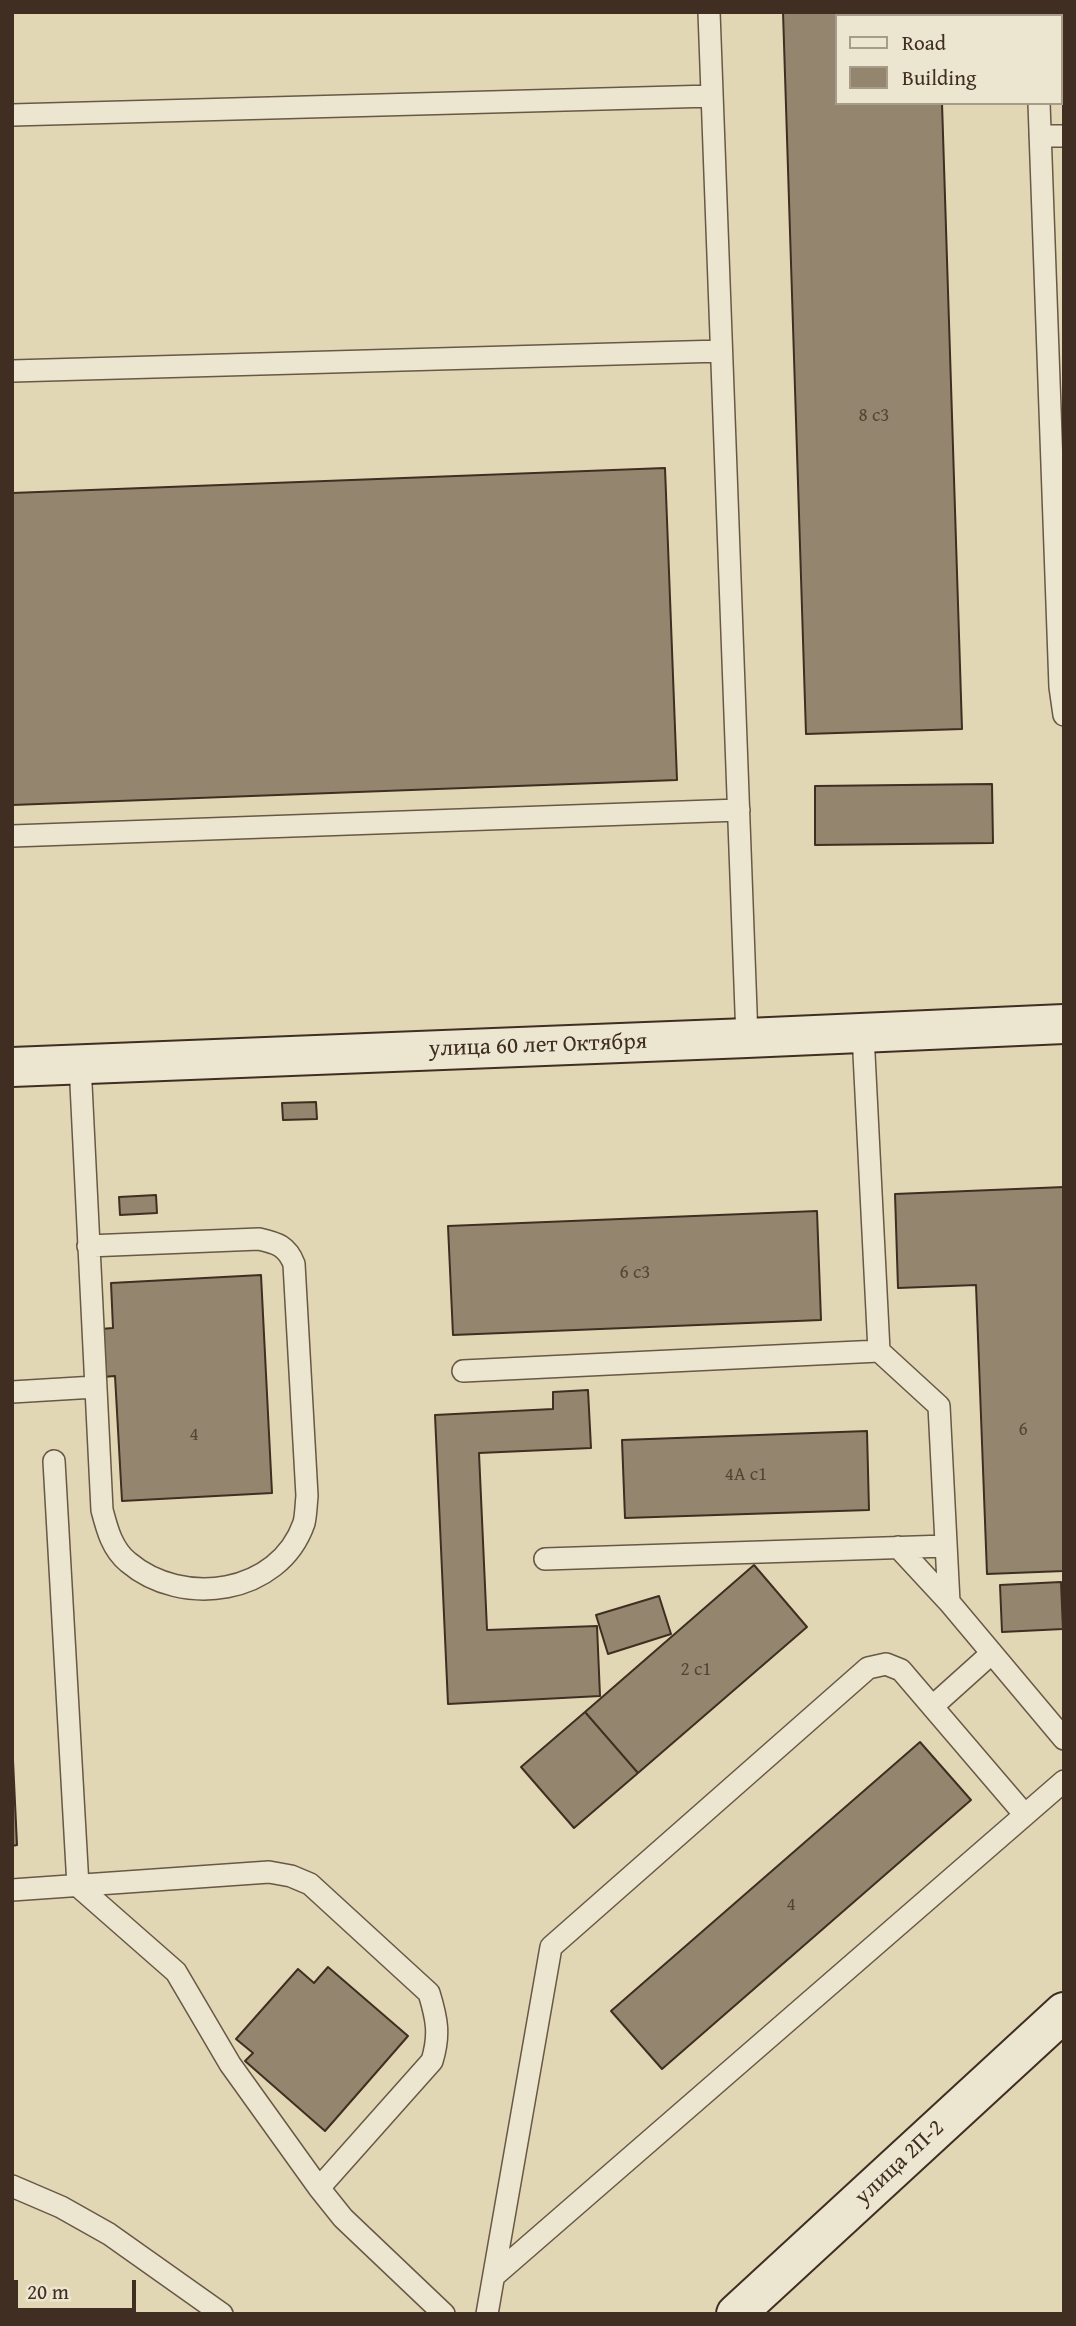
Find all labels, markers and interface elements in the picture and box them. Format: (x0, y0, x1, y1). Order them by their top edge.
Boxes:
legend (834, 14, 1062, 105)
text: Road (902, 27, 946, 58)
text: Building (902, 62, 976, 93)
house number: 8 с3 (859, 405, 889, 427)
street label: улица 60 лет Октября (428, 1028, 648, 1064)
house number: 6 с3 (620, 1262, 650, 1284)
house number: 6 (1018, 1419, 1028, 1441)
house number: 4 (189, 1424, 199, 1446)
house number: 4А с1 (725, 1464, 767, 1486)
house number: 2 с1 (681, 1659, 711, 1681)
house number: 4 (786, 1894, 796, 1916)
street label: улица 2П-2 (850, 2115, 950, 2211)
scale bar (18, 2266, 140, 2310)
text: 20 m (27, 2276, 69, 2307)

